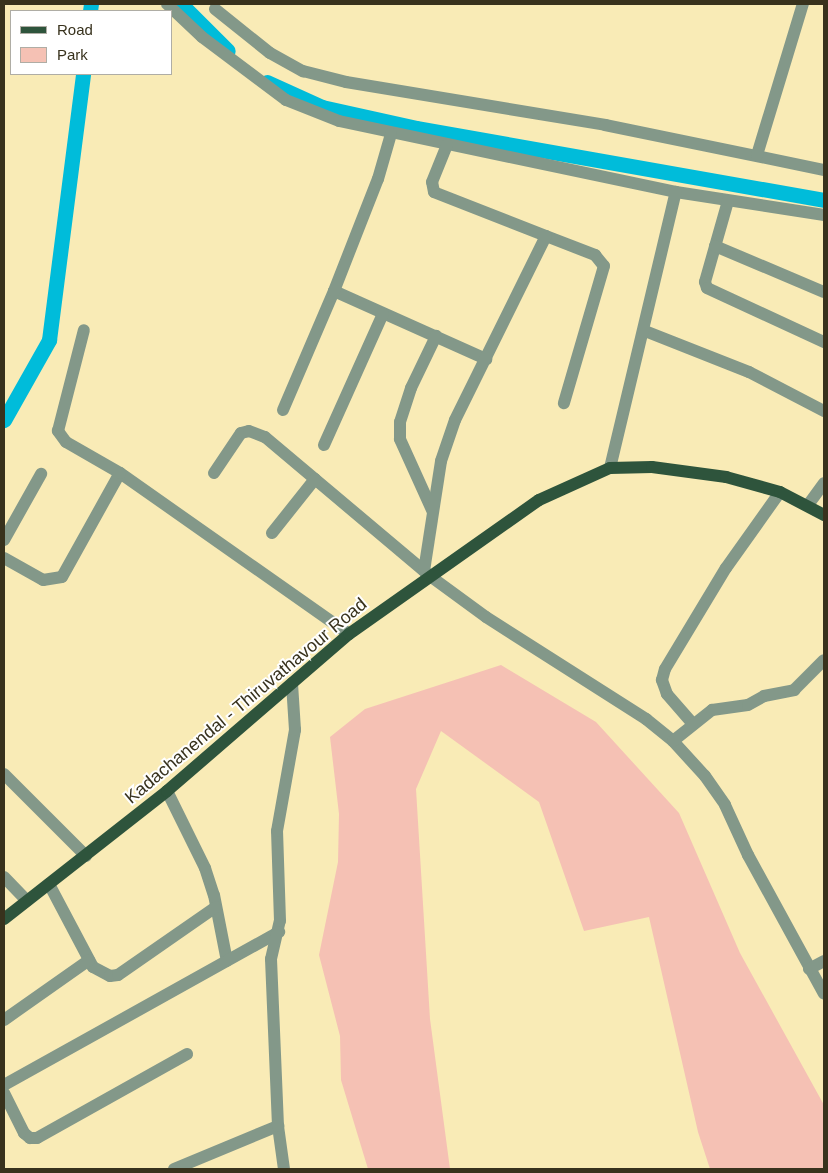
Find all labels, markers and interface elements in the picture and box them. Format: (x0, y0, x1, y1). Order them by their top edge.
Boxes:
legend (10, 10, 172, 75)
text: Road (57, 21, 93, 38)
text: Park (57, 46, 88, 63)
street label: Kadachanendal - Thiruvathavour Road (121, 593, 371, 809)

